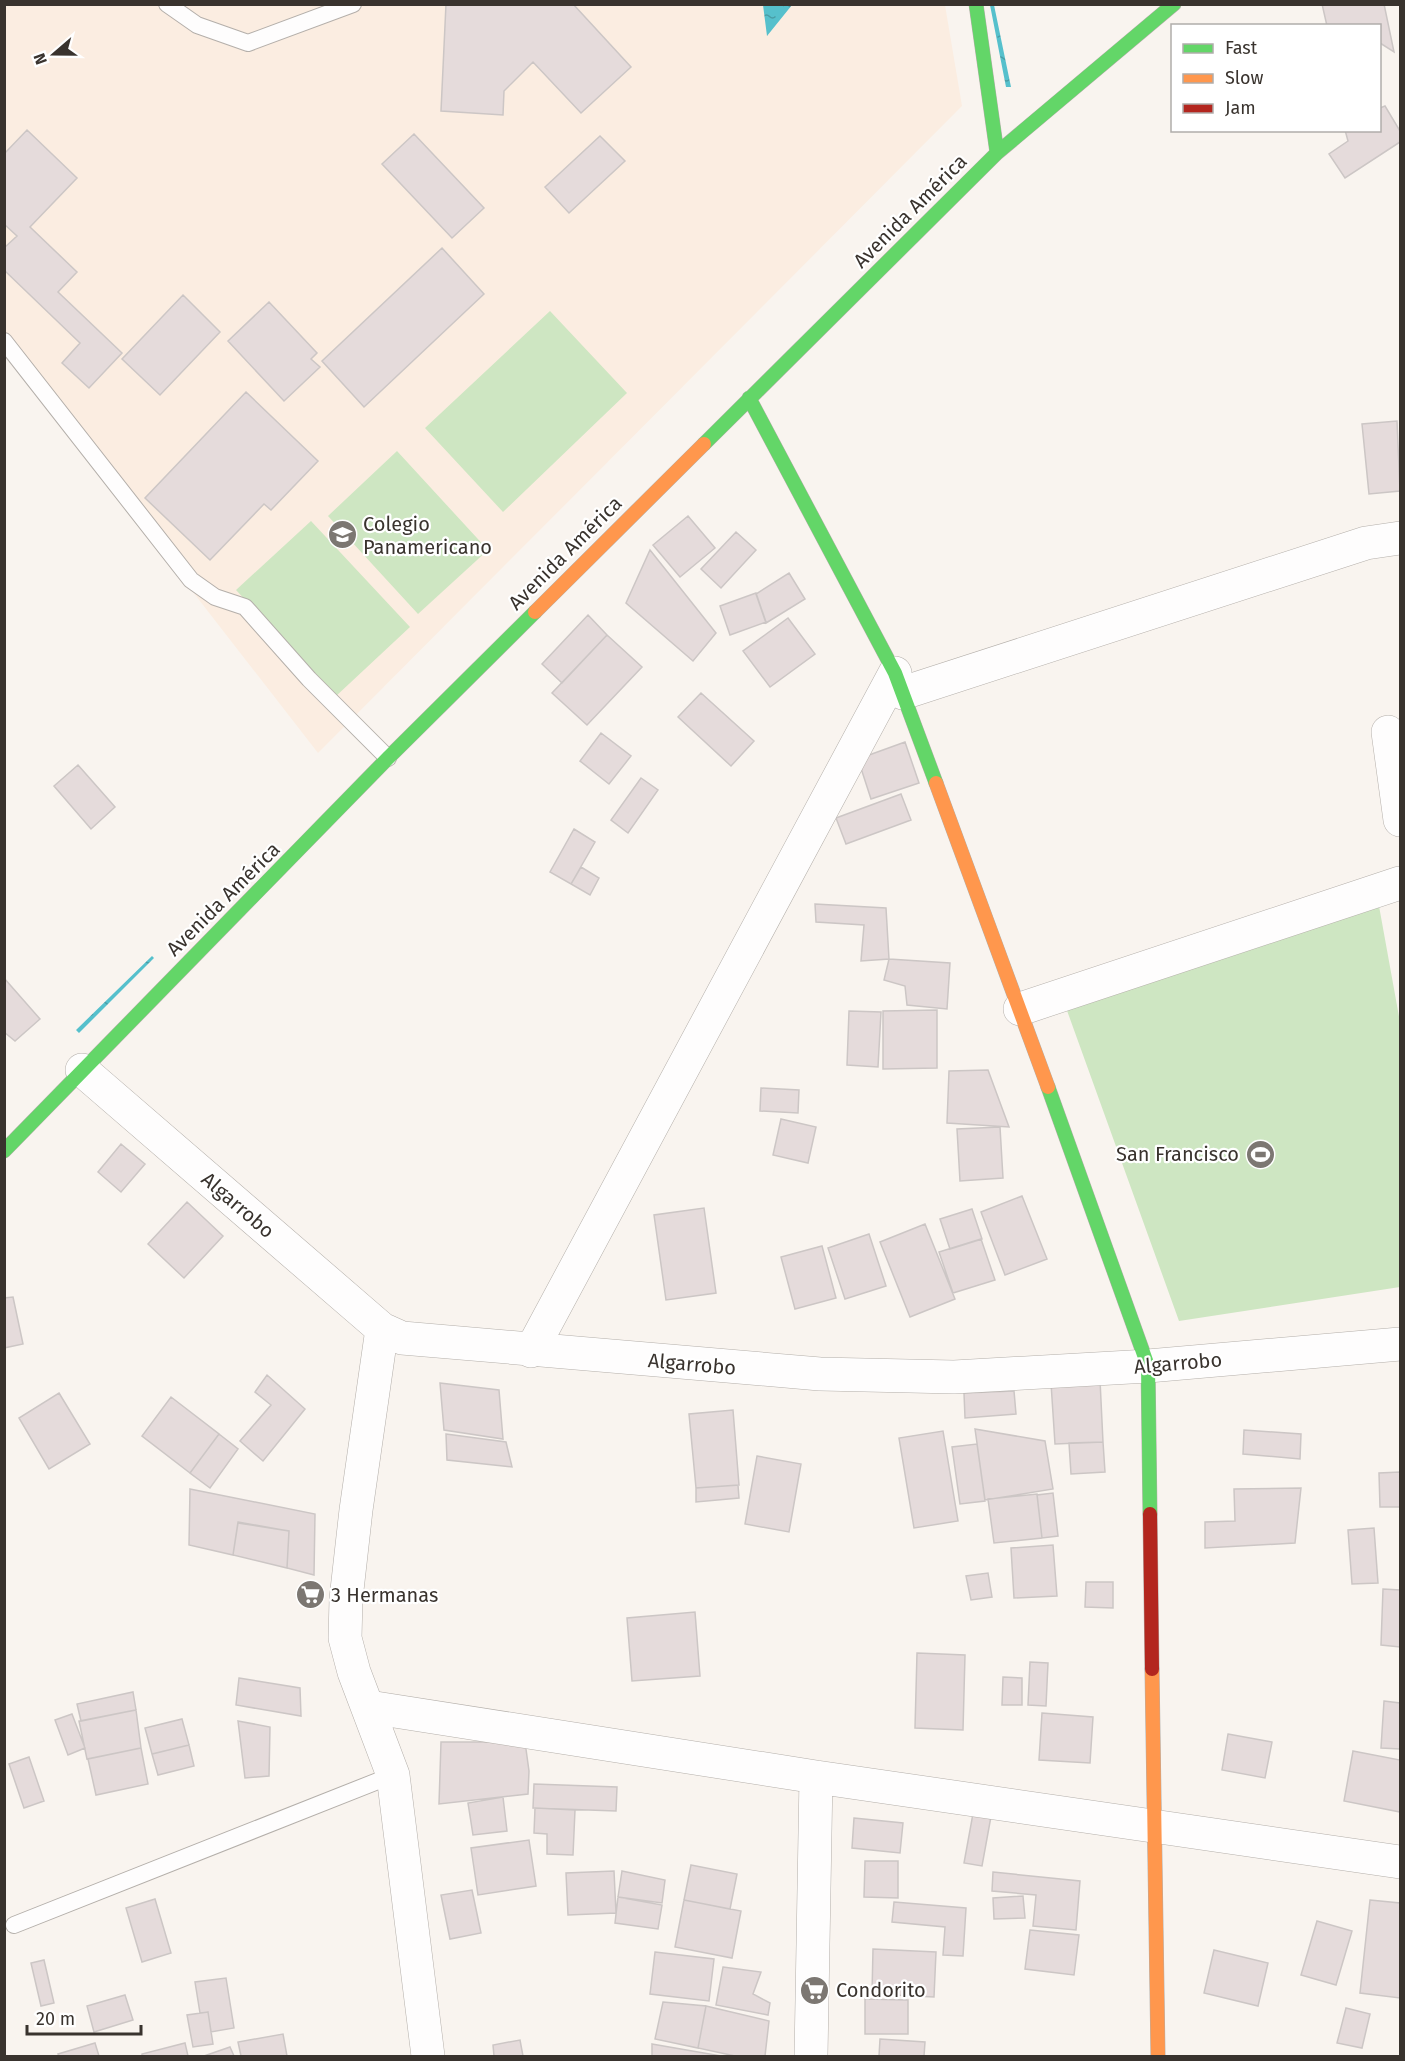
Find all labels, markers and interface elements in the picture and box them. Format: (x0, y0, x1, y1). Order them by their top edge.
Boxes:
north arrow (24, 24, 84, 84)
legend (1171, 24, 1381, 132)
text: Fast (1225, 37, 1258, 59)
text: N (30, 51, 51, 67)
text: Slow (1225, 67, 1264, 89)
text: Jam (1225, 97, 1256, 119)
street label: Avenida América (848, 149, 972, 273)
street label: Avenida América (503, 491, 627, 615)
place label: Colegio Panamericano (363, 512, 492, 559)
school or university icon: Colegio Panamericano (326, 519, 358, 551)
street label: Avenida América (161, 837, 285, 961)
sports icon: San Francisco (1244, 1138, 1276, 1170)
place label: San Francisco (1116, 1142, 1239, 1166)
street label: Algarrobo (197, 1167, 279, 1243)
street label: Algarrobo (1133, 1347, 1223, 1379)
street label: Algarrobo (647, 1348, 737, 1380)
supermarket icon: 3 Hermanas (294, 1579, 326, 1611)
place label: 3 Hermanas (331, 1583, 438, 1607)
supermarket icon: Condorito (799, 1974, 831, 2006)
place label: Condorito (836, 1978, 926, 2002)
scale bar (27, 1998, 141, 2036)
text: 20 m (36, 2008, 75, 2030)

